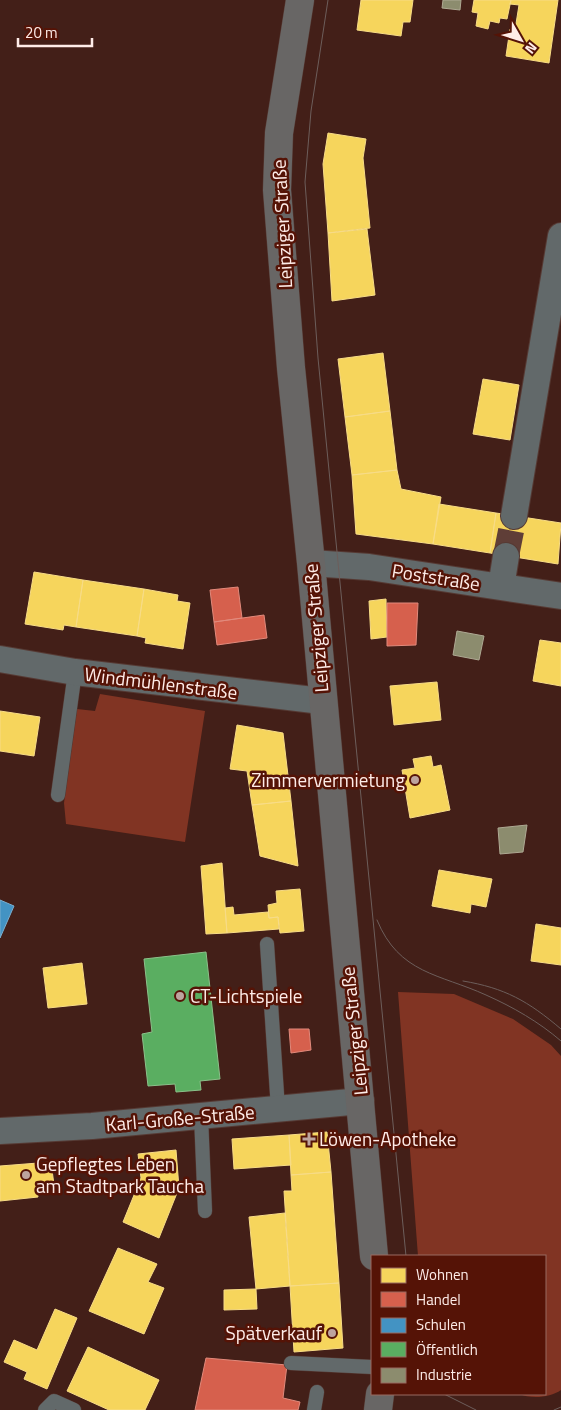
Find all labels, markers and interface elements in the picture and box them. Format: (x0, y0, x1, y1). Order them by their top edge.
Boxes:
scale bar (18, 15, 91, 47)
north arrow (496, 15, 546, 65)
text: 20 m (25, 21, 58, 44)
text: N (520, 38, 543, 59)
street label: Leipziger Straße (264, 159, 299, 289)
street label: Poststraße (390, 555, 482, 598)
street label: Leipziger Straße (295, 563, 336, 694)
street label: Windmühlenstraße (83, 659, 239, 706)
place label: Zimmervermietung (251, 765, 405, 794)
marker: Zimmervermietung (409, 774, 421, 786)
street label: Leipziger Straße (332, 965, 375, 1097)
place label: CT-Lichtspiele (190, 981, 302, 1010)
marker: CT-Lichtspiele (174, 990, 186, 1002)
street label: Karl-Große-Straße (104, 1097, 256, 1138)
place label: Löwen-Apotheke (319, 1124, 456, 1153)
marker: Löwen-Apotheke (303, 1133, 315, 1145)
place label: Gepflegtes Leben am Stadtpark Taucha (36, 1149, 204, 1200)
marker: Gepflegtes Leben am Stadtpark Taucha (20, 1169, 32, 1181)
legend (371, 1255, 546, 1395)
text: Wohnen (416, 1263, 469, 1286)
text: Handel (416, 1288, 461, 1311)
text: Schulen (416, 1313, 466, 1336)
place label: Spätverkauf (225, 1318, 323, 1347)
marker: Spätverkauf (326, 1327, 338, 1339)
text: Öffentlich (416, 1338, 478, 1361)
text: Industrie (416, 1363, 472, 1386)

